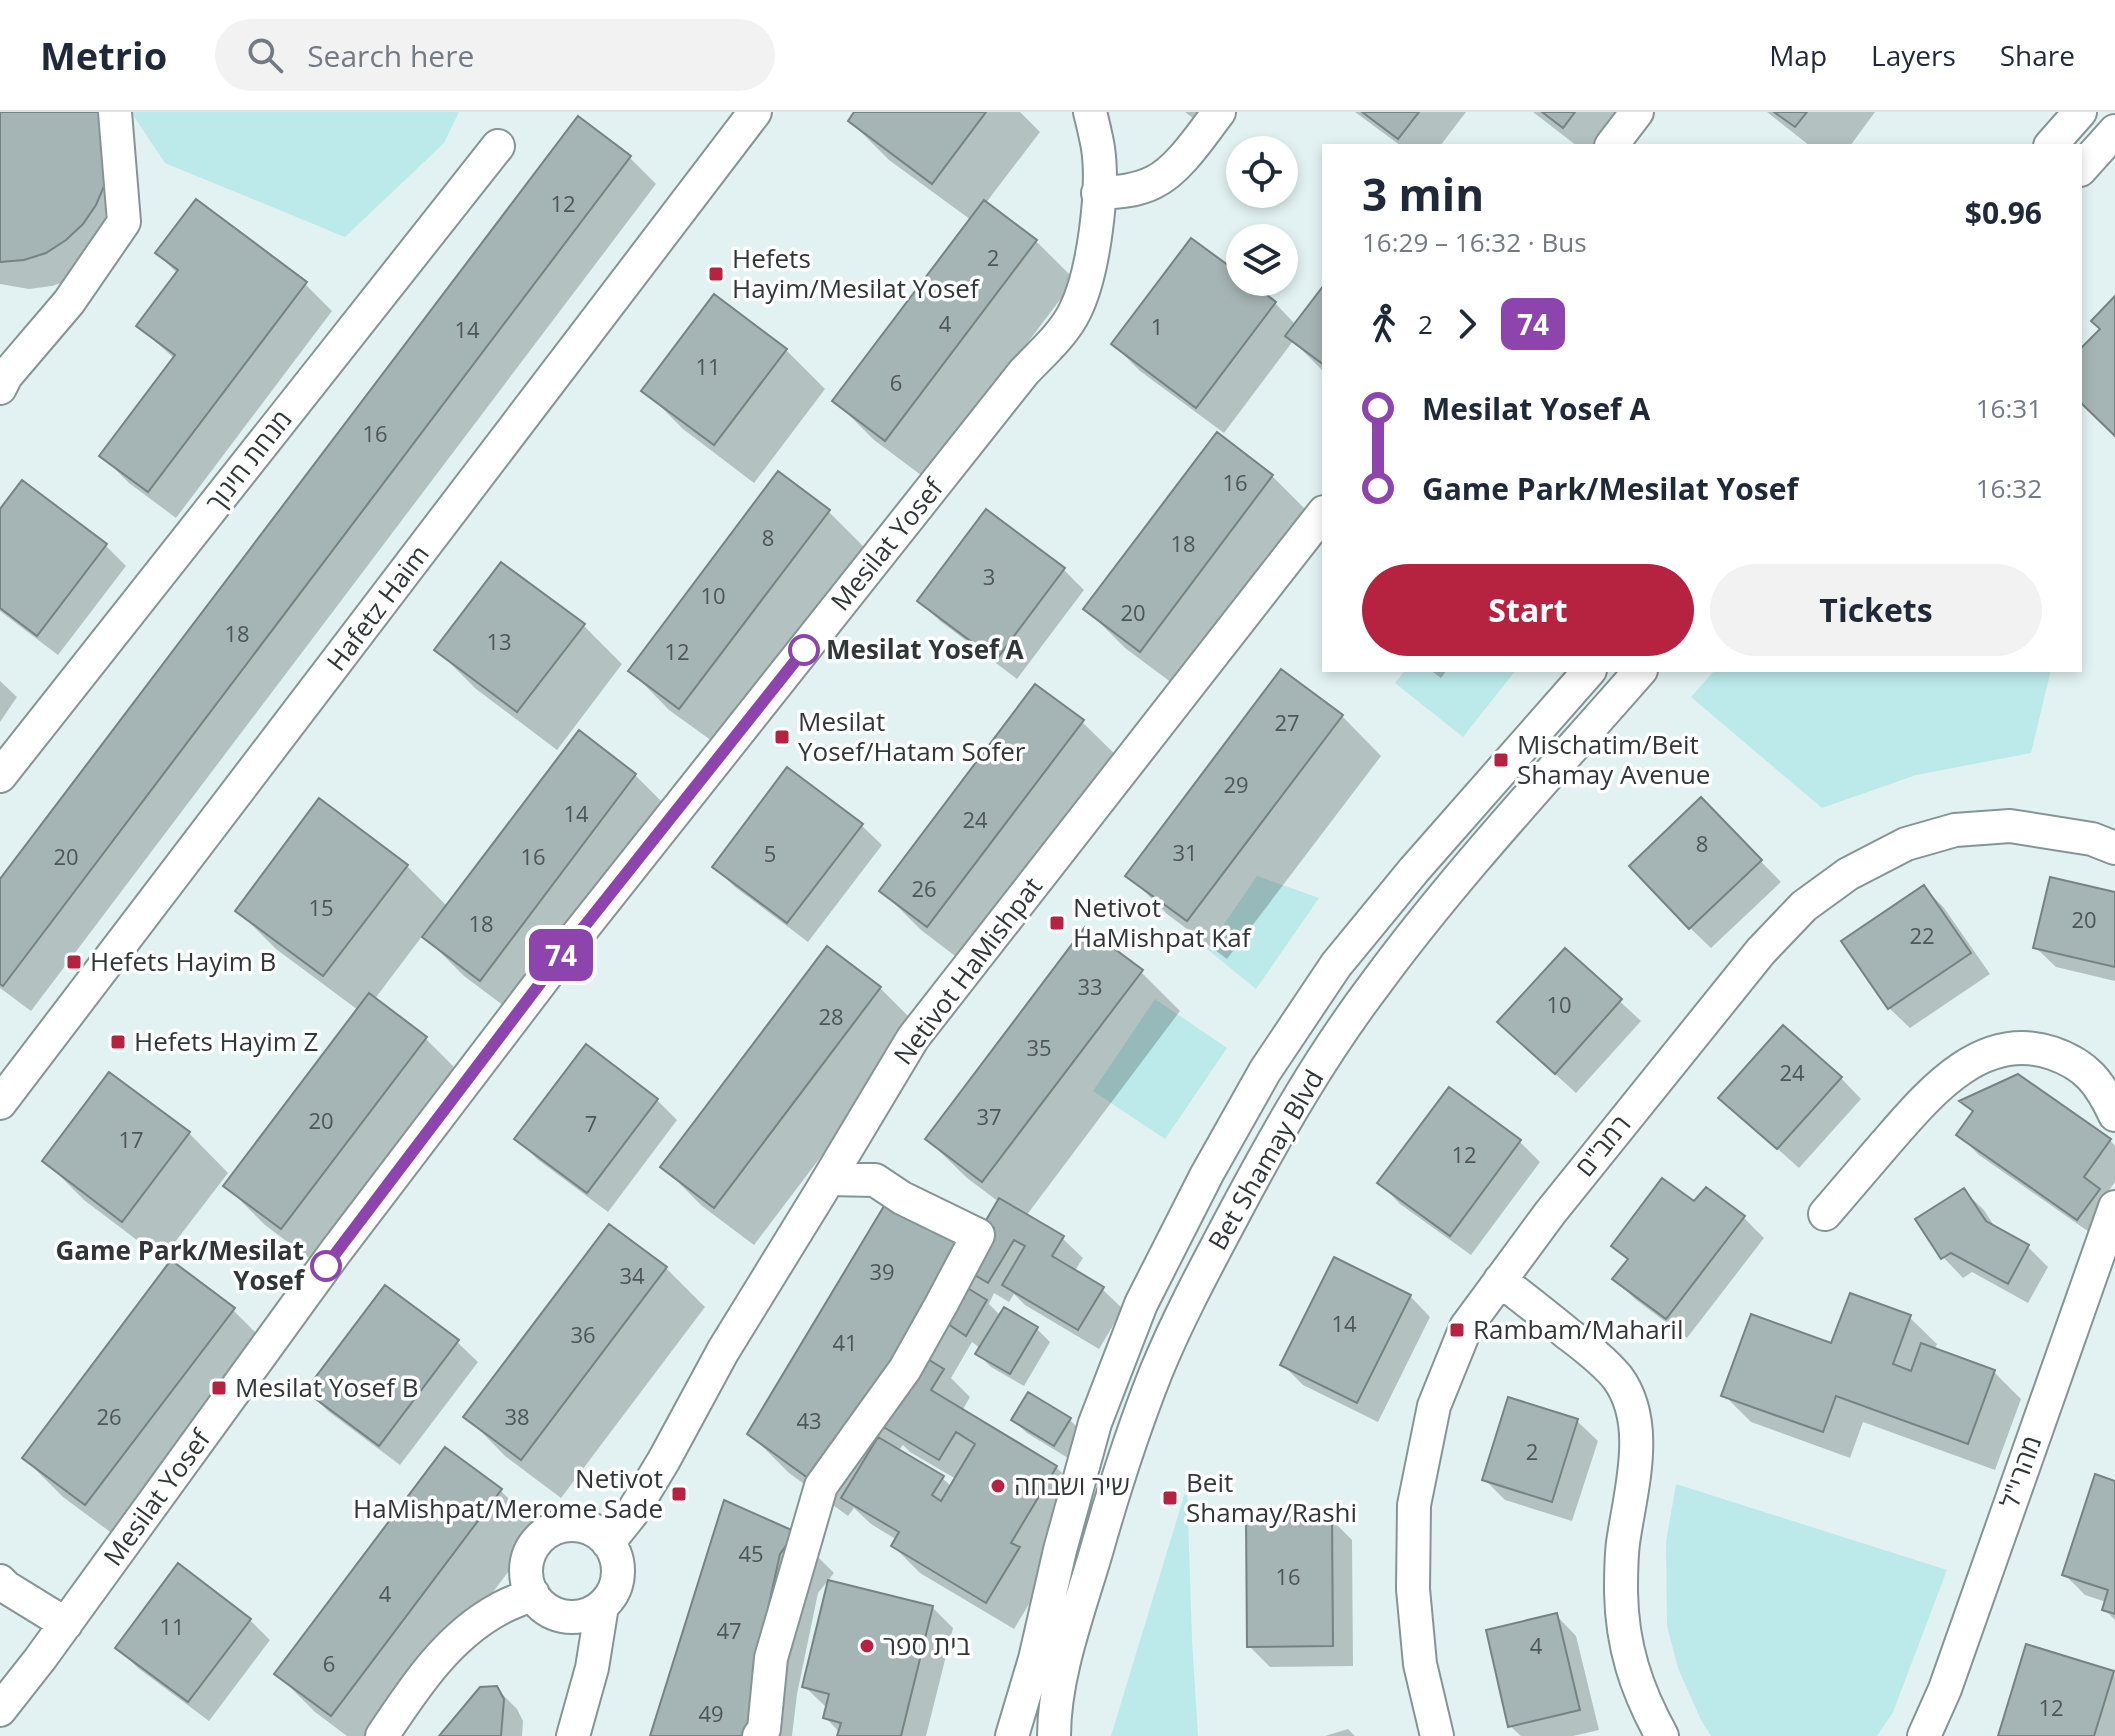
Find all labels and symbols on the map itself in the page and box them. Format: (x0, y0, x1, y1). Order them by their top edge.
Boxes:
house number: 12 (550, 188, 576, 218)
place label: Hefets Hayim/Mesilat Yosef (732, 240, 980, 306)
house number: 2 (987, 242, 999, 272)
marker: Hefets Hayim/Mesilat Yosef (707, 265, 725, 283)
house number: 4 (939, 308, 952, 338)
house number: 1 (1151, 311, 1163, 341)
house number: 14 (454, 314, 480, 344)
house number: 11 (695, 351, 721, 381)
house number: 6 (890, 367, 902, 397)
street label: מנחת חינוך (197, 402, 299, 519)
house number: 16 (362, 418, 388, 448)
house number: 16 (1222, 467, 1248, 497)
street label: Mesilat Yosef (822, 470, 951, 618)
house number: 8 (762, 522, 774, 552)
house number: 18 (1170, 528, 1196, 558)
street label: Hafetz Haim (318, 537, 437, 678)
house number: 3 (983, 561, 995, 591)
house number: 10 (700, 580, 726, 610)
house number: 20 (1120, 597, 1146, 627)
house number: 18 (224, 618, 250, 648)
house number: 13 (486, 626, 512, 656)
place label: Mesilat Yosef A (826, 631, 1024, 667)
marker: Mesilat Yosef A (789, 635, 819, 665)
house number: 12 (664, 636, 690, 666)
place label: Mesilat Yosef/Hatam Sofer (798, 703, 1026, 769)
house number: 27 (1274, 707, 1300, 737)
place label: Mischatim/Beit Shamay Avenue (1517, 726, 1710, 792)
marker: Mesilat Yosef/Hatam Sofer (773, 728, 791, 746)
marker: Mischatim/Beit Shamay Avenue (1492, 751, 1510, 769)
house number: 29 (1223, 769, 1249, 799)
house number: 14 (563, 798, 589, 828)
house number: 24 (962, 804, 988, 834)
house number: 8 (1696, 828, 1708, 858)
house number: 31 (1172, 837, 1198, 867)
house number: 5 (764, 838, 776, 868)
house number: 20 (53, 841, 79, 871)
house number: 16 (520, 841, 546, 871)
street label: Netivot HaMishpat (885, 869, 1050, 1072)
house number: 26 (911, 873, 937, 903)
place label: Netivot HaMishpat Kaf (1073, 889, 1252, 955)
house number: 15 (308, 892, 334, 922)
house number: 20 (2071, 904, 2097, 934)
house number: 18 (468, 908, 494, 938)
marker: Netivot HaMishpat Kaf (1048, 914, 1066, 932)
house number: 22 (1909, 920, 1935, 950)
line badge: 74 (525, 929, 597, 981)
place label: Hefets Hayim B (90, 943, 276, 979)
marker: Hefets Hayim B (65, 953, 83, 971)
house number: 33 (1077, 971, 1103, 1001)
house number: 10 (1546, 989, 1572, 1019)
house number: 28 (818, 1001, 844, 1031)
place label: Hefets Hayim Z (134, 1023, 318, 1059)
house number: 35 (1026, 1032, 1052, 1062)
marker: Hefets Hayim Z (109, 1033, 127, 1051)
house number: 24 (1779, 1057, 1805, 1087)
street label: Bet Shamay Blvd (1199, 1063, 1331, 1256)
house number: 37 (976, 1101, 1002, 1131)
house number: 20 (308, 1105, 334, 1135)
street label: רמב"ם (1566, 1107, 1638, 1184)
house number: 7 (585, 1108, 597, 1138)
house number: 17 (118, 1124, 144, 1154)
house number: 12 (1451, 1139, 1477, 1169)
place label: Game Park/Mesilat Yosef (55, 1232, 306, 1298)
marker: Game Park/Mesilat Yosef (311, 1251, 341, 1281)
house number: 39 (869, 1256, 895, 1286)
house number: 34 (619, 1260, 645, 1290)
house number: 14 (1331, 1308, 1357, 1338)
place label: Rambam/Maharil (1473, 1311, 1684, 1347)
house number: 36 (570, 1319, 596, 1349)
marker: Rambam/Maharil (1448, 1321, 1466, 1339)
house number: 41 (832, 1327, 858, 1357)
place label: Mesilat Yosef B (235, 1369, 418, 1405)
marker: Mesilat Yosef B (210, 1379, 228, 1397)
house number: 26 (96, 1401, 122, 1431)
house number: 38 (504, 1401, 530, 1431)
house number: 43 (796, 1405, 822, 1435)
street label: Mesilat Yosef (95, 1421, 218, 1573)
street label: מהרי"ל (1991, 1431, 2049, 1513)
house number: 2 (1526, 1436, 1538, 1466)
place label: Netivot HaMishpat/Merome Sade (353, 1460, 663, 1526)
place label: Beit Shamay/Rashi (1186, 1464, 1357, 1530)
place label: שיר ושבחה (1014, 1467, 1130, 1503)
marker: שיר ושבחה (989, 1477, 1007, 1495)
marker: Netivot HaMishpat/Merome Sade (670, 1485, 688, 1503)
marker: Beit Shamay/Rashi (1161, 1489, 1179, 1507)
house number: 45 (738, 1538, 764, 1568)
house number: 16 (1275, 1561, 1301, 1591)
house number: 4 (379, 1578, 392, 1608)
house number: 11 (159, 1611, 185, 1641)
house number: 47 (716, 1615, 742, 1645)
place label: בית ספר (883, 1627, 971, 1663)
house number: 4 (1530, 1630, 1543, 1660)
marker: בית ספר (858, 1637, 876, 1655)
house number: 6 (323, 1648, 335, 1678)
house number: 12 (2038, 1692, 2064, 1722)
house number: 49 (698, 1698, 724, 1728)

